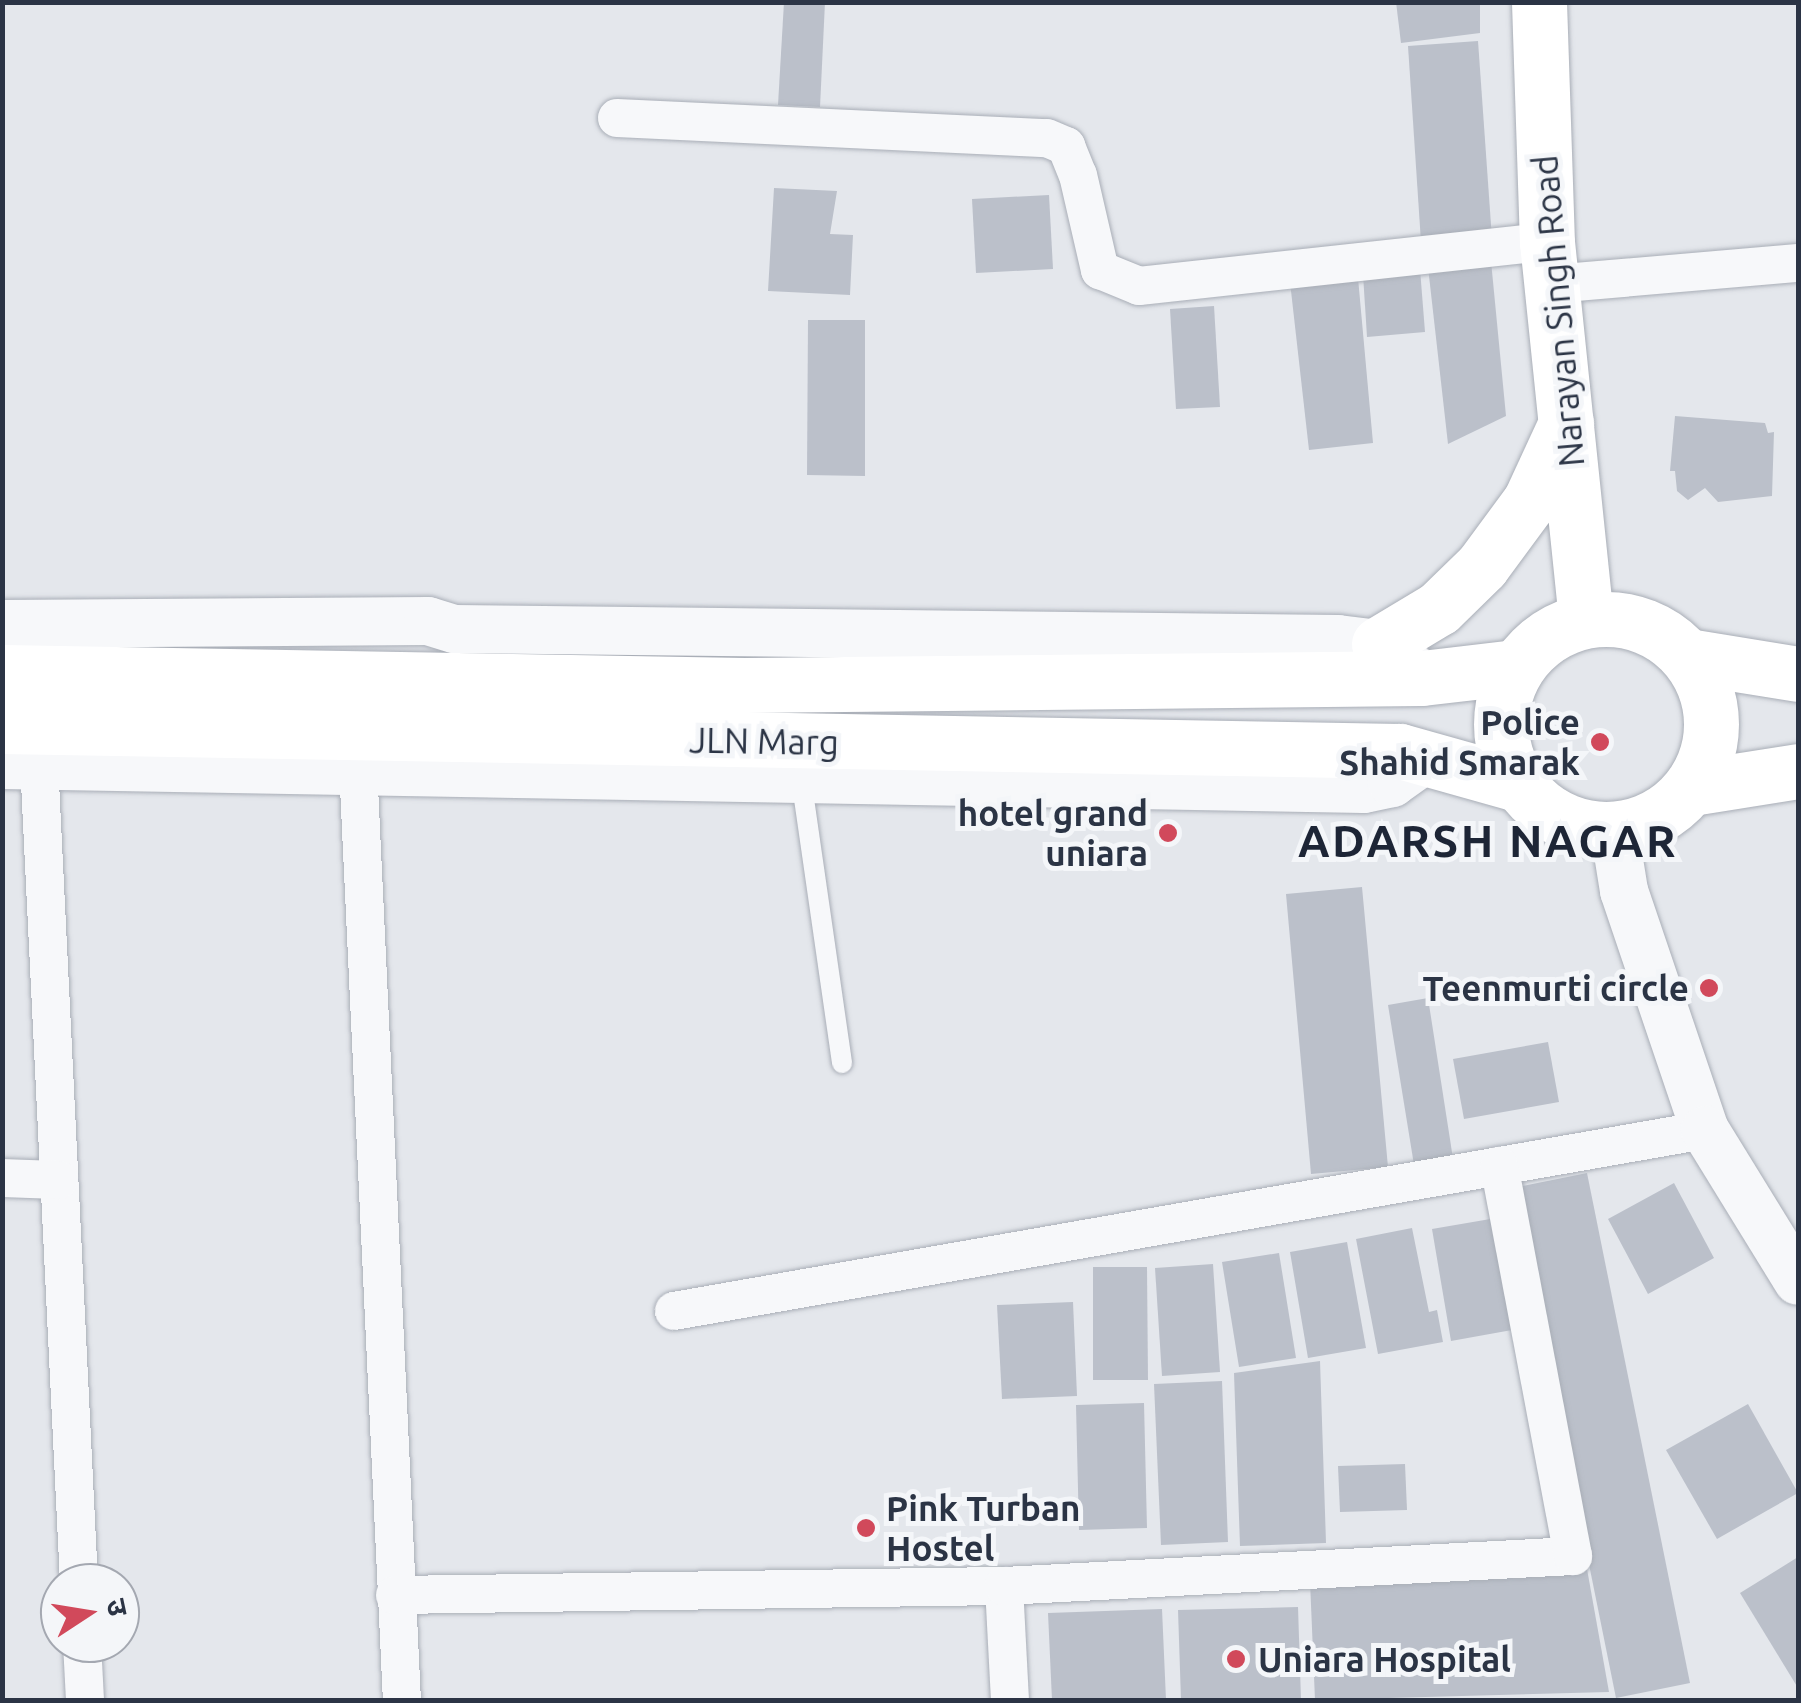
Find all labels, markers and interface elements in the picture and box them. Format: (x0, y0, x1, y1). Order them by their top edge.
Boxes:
street label: Narayan Singh Road (1523, 153, 1593, 469)
place label: Police Shahid Smarak (1339, 701, 1580, 783)
street label: JLN Marg (689, 719, 839, 763)
marker: Police Shahid Smarak (1589, 731, 1611, 753)
place label: hotel grand uniara (958, 792, 1148, 874)
district label: ADARSH NAGAR (1298, 814, 1678, 868)
marker: hotel grand uniara (1157, 822, 1179, 844)
place label: Teenmurti circle (1422, 967, 1689, 1009)
marker: Teenmurti circle (1698, 977, 1720, 999)
place label: Pink Turban Hostel (886, 1487, 1081, 1569)
marker: Pink Turban Hostel (855, 1517, 877, 1539)
north arrow (40, 1563, 140, 1663)
text: उ (101, 1596, 135, 1618)
place label: Uniara Hospital (1258, 1638, 1511, 1680)
marker: Uniara Hospital (1223, 1646, 1249, 1672)

